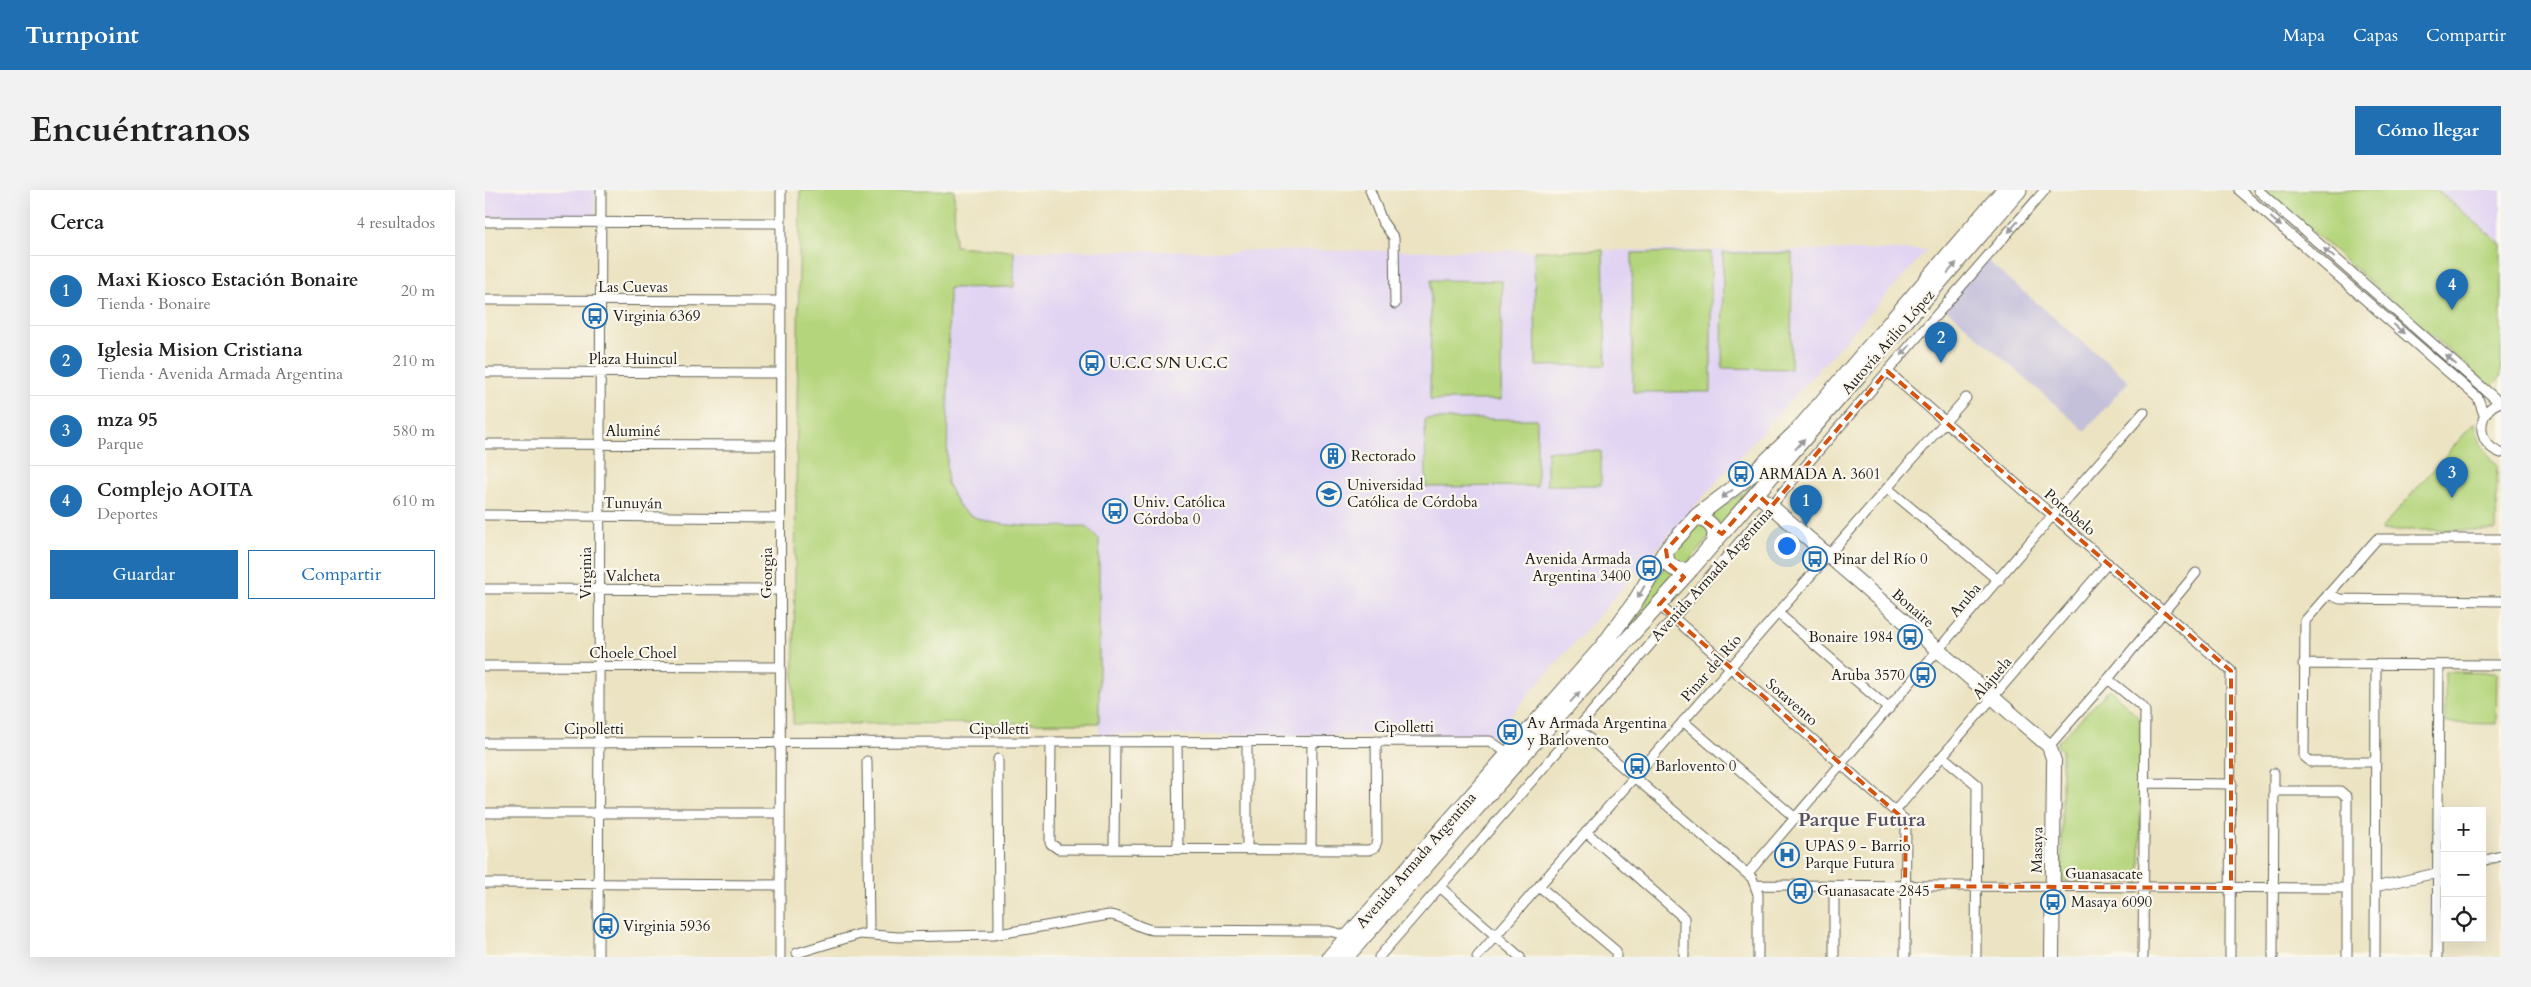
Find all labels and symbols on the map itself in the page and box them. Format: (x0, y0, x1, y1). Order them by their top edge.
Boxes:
one-way arrow (2270, 216, 2282, 227)
one-way arrow (2008, 220, 2019, 233)
one-way arrow (2324, 247, 2336, 259)
one-way arrow (1946, 262, 1957, 274)
pin: 4 (2436, 269, 2468, 310)
street label: Las Cuevas (598, 277, 668, 297)
street label: Autovía Atilio López (1837, 285, 1939, 399)
bus stop icon: Virginia 6369 (582, 303, 608, 329)
place label: Virginia 6369 (613, 306, 701, 326)
pin: 2 (1925, 322, 1957, 363)
one-way arrow (2392, 323, 2405, 334)
one-way arrow (1901, 343, 1912, 356)
street label: Plaza Huincul (589, 349, 678, 369)
bus stop icon: U.C.C S/N U.C.C (1079, 350, 1105, 376)
place label: U.C.C S/N U.C.C (1109, 353, 1228, 373)
one-way arrow (2445, 355, 2458, 366)
street label: Aluminé (606, 421, 661, 441)
one-way arrow (1794, 438, 1805, 450)
building icon: Rectorado (1320, 443, 1346, 469)
place label: Rectorado (1351, 446, 1416, 466)
pin: 3 (2436, 457, 2468, 498)
bus stop icon: ARMADA A. 3601 (1728, 461, 1754, 487)
place label: ARMADA A. 3601 (1759, 464, 1881, 484)
place label: Universidad Católica de Córdoba (1347, 475, 1478, 512)
school or university icon: Universidad Católica de Córdoba (1316, 481, 1342, 507)
street label: Portobelo (2040, 484, 2100, 540)
pin: 1 (1790, 485, 1822, 526)
one-way arrow (1721, 488, 1734, 499)
street label: Tunuyán (603, 492, 663, 514)
place label: Univ. Católica Córdoba 0 (1133, 492, 1226, 529)
bus stop icon: Univ. Católica Córdoba 0 (1102, 498, 1128, 524)
street label: Avenida Armada Argentina (1646, 502, 1778, 645)
your location (1774, 533, 1800, 559)
street label: Virginia (576, 546, 596, 599)
bus stop icon: Pinar del Río 0 (1802, 546, 1828, 572)
street label: Georgia (757, 547, 777, 599)
place label: Avenida Armada Argentina 3400 (1525, 549, 1632, 586)
place label: Pinar del Río 0 (1833, 549, 1928, 569)
bus stop icon: Avenida Armada Argentina 3400 (1636, 555, 1662, 581)
street label: Valcheta (606, 566, 661, 586)
street label: Aruba (1945, 578, 1985, 621)
street label: Bonaire (1888, 584, 1938, 632)
one-way arrow (1636, 585, 1645, 598)
bus stop icon: Bonaire 1984 (1897, 624, 1923, 650)
place label: Bonaire 1984 (1808, 627, 1893, 647)
street label: Pinar del Río (1676, 630, 1746, 706)
street label: Choele Choel (589, 643, 677, 663)
street label: Alajuela (1968, 652, 2016, 704)
bus stop icon: Aruba 3570 (1910, 662, 1936, 688)
place label: Aruba 3570 (1831, 665, 1905, 685)
street label: Sotavento (1762, 674, 1822, 730)
one-way arrow (1569, 691, 1580, 704)
place label: Av Armada Argentina y Barlovento (1526, 713, 1667, 750)
street label: Cipolletti (1374, 717, 1434, 737)
street label: Cipolletti (564, 719, 624, 739)
street label: Cipolletti (969, 719, 1029, 739)
bus stop icon: Av Armada Argentina y Barlovento (1497, 719, 1523, 745)
bus stop icon: Barlovento 0 (1624, 753, 1650, 779)
place label: Barlovento 0 (1655, 756, 1737, 776)
street label: Avenida Armada Argentina (1351, 787, 1481, 932)
district label: Parque Futura (1798, 806, 1926, 833)
street label: Masaya (2027, 826, 2047, 873)
place label: UPAS 9 - Barrio Parque Futura (1805, 836, 1911, 873)
hospital icon: UPAS 9 - Barrio Parque Futura (1774, 842, 1800, 868)
street label: Guanasacate (2065, 864, 2143, 884)
bus stop icon: Guanasacate 2845 (1787, 878, 1813, 904)
place label: Guanasacate 2845 (1817, 881, 1930, 901)
bus stop icon: Masaya 6090 (2040, 889, 2066, 915)
place label: Masaya 6090 (2071, 892, 2153, 912)
bus stop icon: Virginia 5936 (593, 913, 619, 939)
place label: Virginia 5936 (623, 916, 711, 936)

